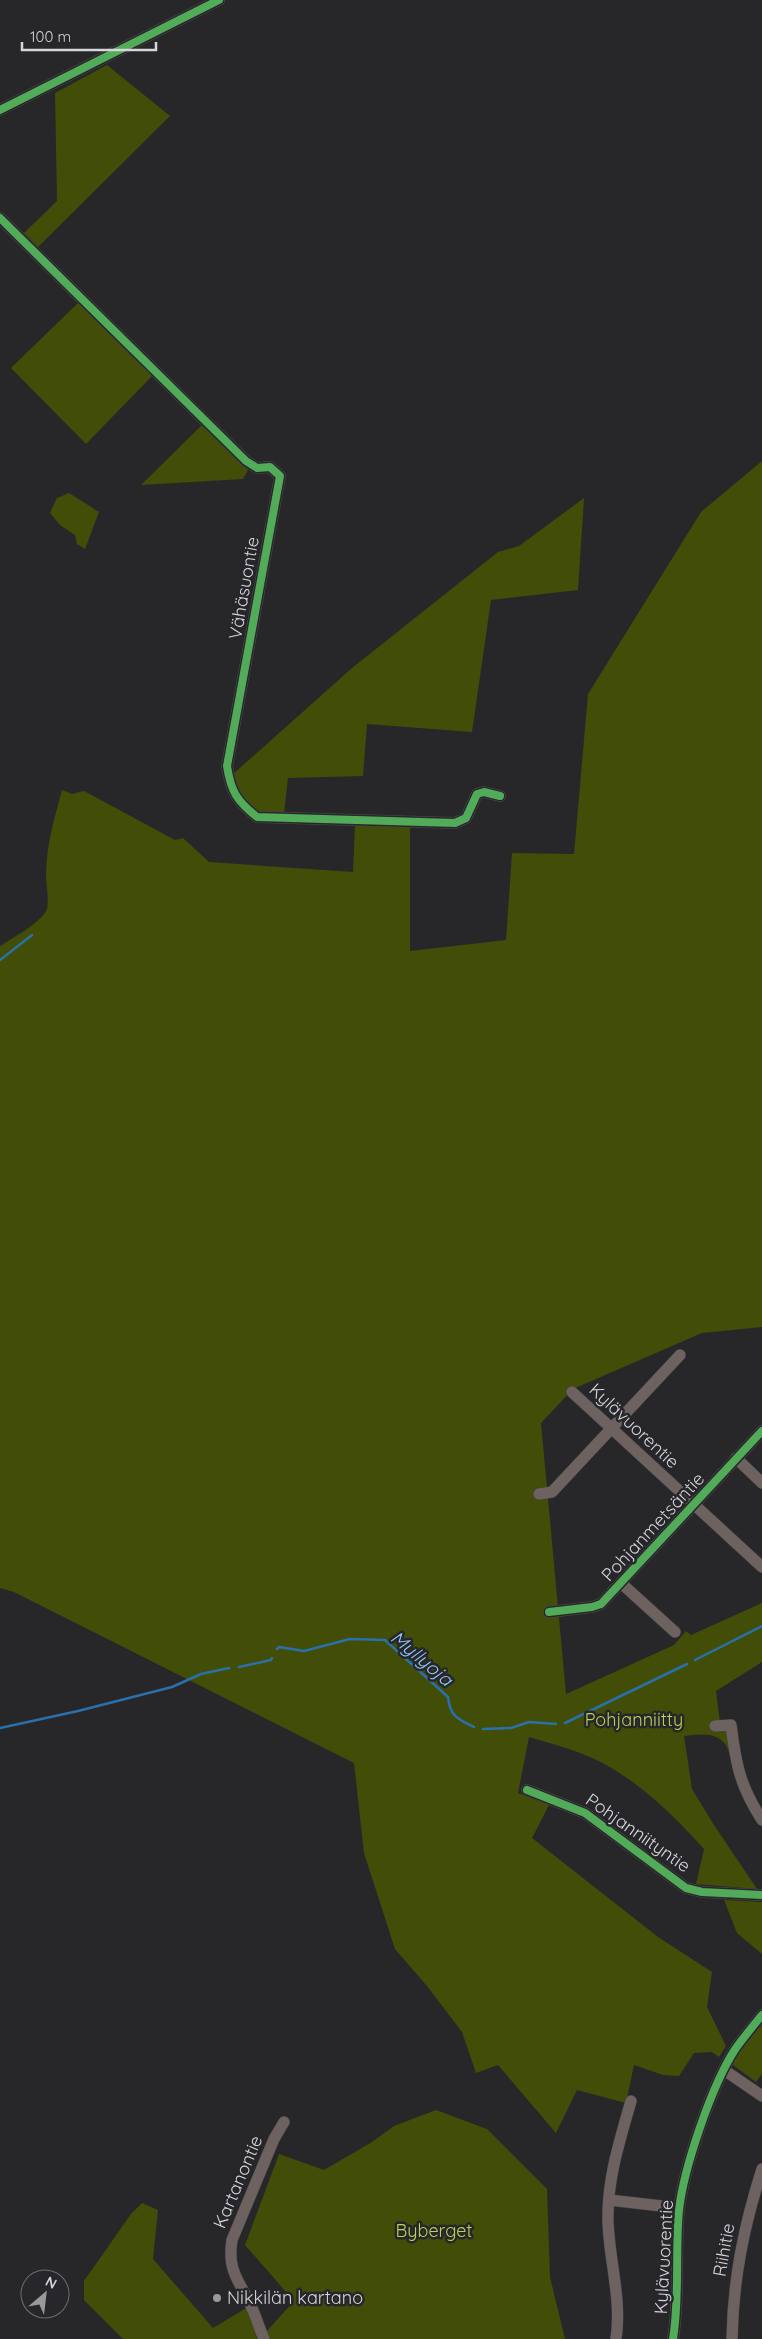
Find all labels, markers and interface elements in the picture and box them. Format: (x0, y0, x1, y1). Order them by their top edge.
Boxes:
scale bar (22, 20, 156, 52)
text: 100 m (30, 27, 71, 46)
street label: Vähäsuontie (223, 535, 264, 641)
street label: Kylävuorentie (585, 1378, 684, 1473)
street label: Pohjanmetsäntie (596, 1467, 709, 1586)
water label: Myllyoja (386, 1625, 459, 1692)
park label: Pohjanniitty (585, 1708, 683, 1731)
street label: Pohjanniityntie (581, 1788, 695, 1877)
street label: Kartanontie (208, 2132, 267, 2232)
street label: Kylävuorentie (649, 2199, 678, 2315)
park label: Byberget (396, 2219, 472, 2242)
street label: Riihitie (707, 2221, 740, 2278)
north arrow (20, 2269, 70, 2319)
text: N (42, 2272, 60, 2293)
place label: Nikkilän kartano (227, 2286, 363, 2309)
marker: Nikkilän kartano (211, 2292, 223, 2304)

